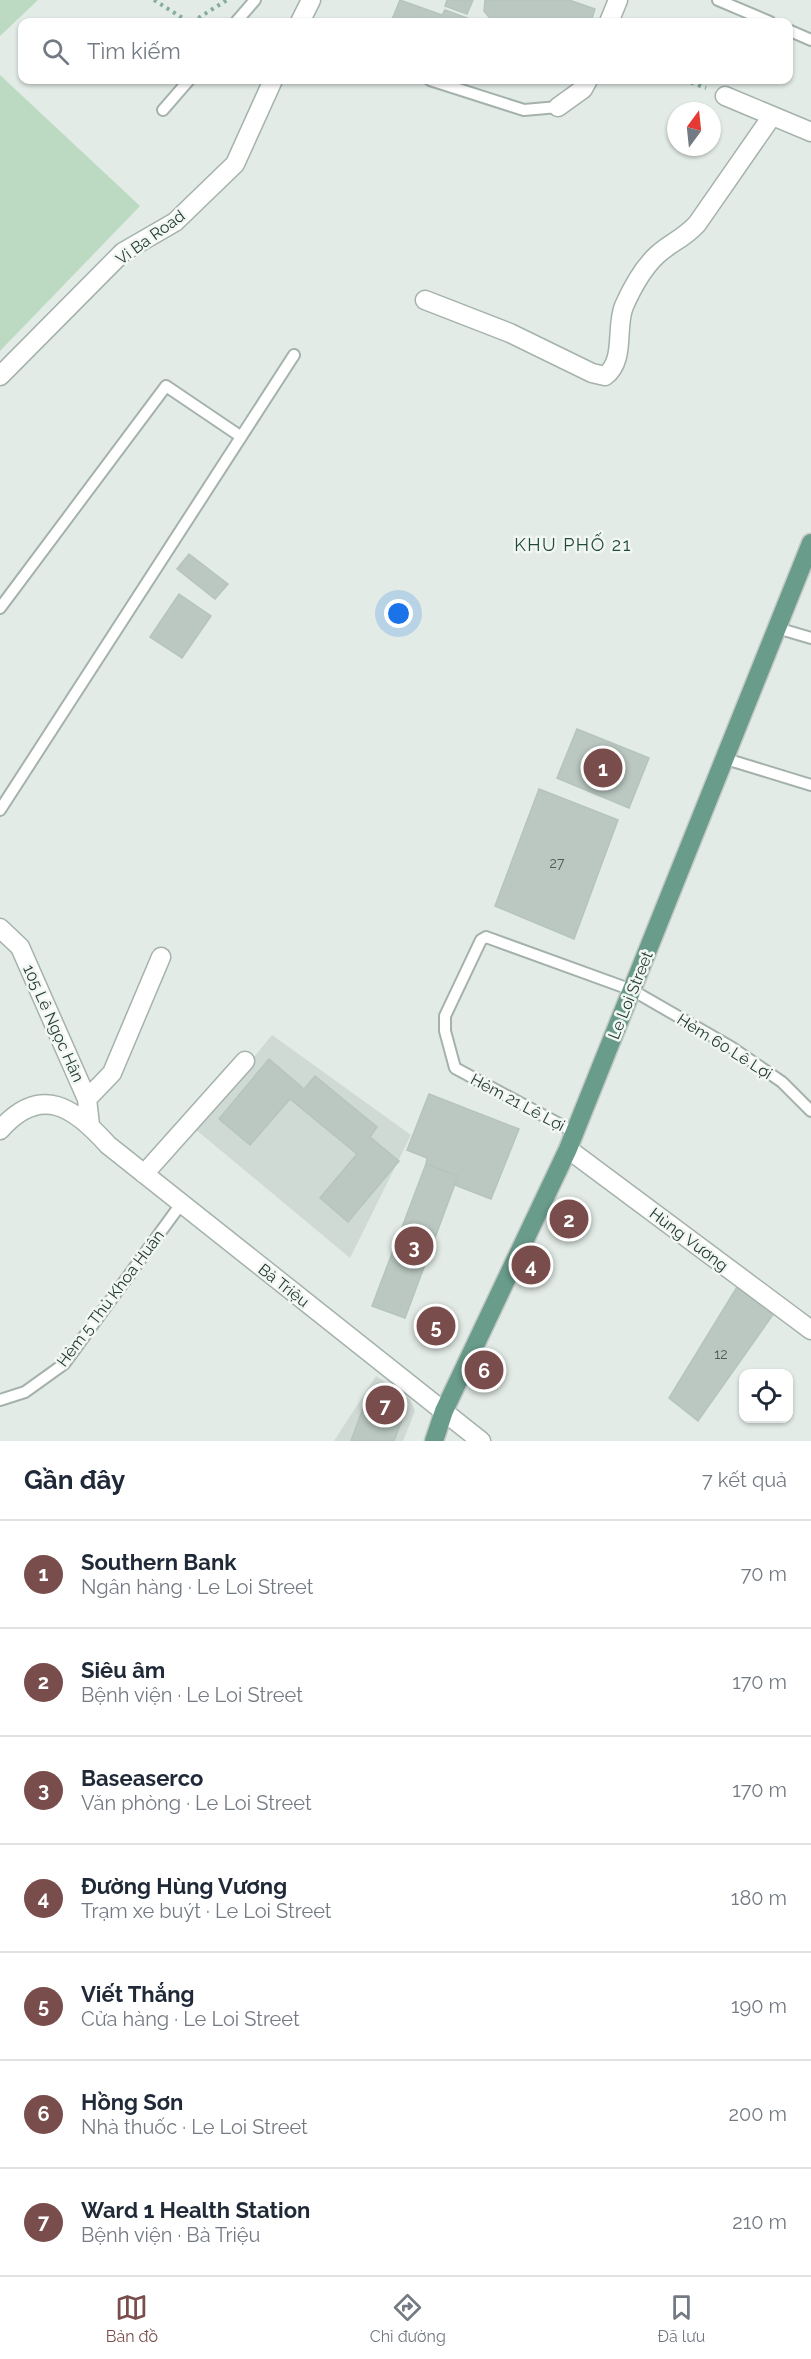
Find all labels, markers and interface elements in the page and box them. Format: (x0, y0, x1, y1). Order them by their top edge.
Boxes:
search box (18, 18, 793, 84)
icon: search (39, 35, 72, 68)
text: Tìm kiếm (87, 38, 181, 64)
north arrow (667, 102, 721, 156)
street label: Vi Ba Road (112, 206, 188, 269)
district label: KHU PHỐ 21 (514, 532, 632, 555)
your location (384, 599, 413, 628)
pin: 1 (584, 746, 622, 790)
house number: 27 (550, 855, 565, 871)
street label: Le Loi Street (604, 948, 657, 1042)
street label: 105 Lê Ngọc Hân (19, 962, 88, 1085)
street label: Hẻm 60 Lê Lợi (674, 1010, 776, 1083)
street label: Hẻm 21 Lê Lợi (467, 1070, 568, 1135)
pin: 2 (550, 1196, 588, 1242)
street label: Hùng Vương (646, 1204, 732, 1275)
pin: 3 (394, 1224, 434, 1268)
street label: Hẻm 5 Thủ Khoa Huân (53, 1226, 168, 1370)
pin: 4 (512, 1242, 550, 1288)
street label: Bà Triệu (254, 1260, 313, 1311)
pin: 5 (416, 1304, 456, 1348)
house number: 12 (714, 1346, 728, 1362)
pin: 6 (464, 1348, 504, 1392)
map controls (739, 1369, 793, 1423)
button: locate (739, 1369, 793, 1423)
pin: 7 (366, 1382, 404, 1428)
text: Gần đây (24, 1465, 125, 1495)
text: 7 kết quả (702, 1468, 787, 1492)
text: Southern Bank (81, 1549, 237, 1575)
text: 1 (39, 1562, 48, 1586)
text: 70 m (741, 1562, 787, 1586)
text: Ngân hàng · Le Loi Street (81, 1575, 313, 1599)
text: Siêu âm (81, 1657, 165, 1683)
text: 2 (38, 1670, 49, 1694)
text: 170 m (732, 1670, 787, 1694)
text: Bệnh viện · Le Loi Street (81, 1683, 303, 1707)
text: Baseaserco (81, 1765, 203, 1791)
text: 3 (38, 1778, 49, 1802)
text: 170 m (732, 1778, 787, 1802)
text: Văn phòng · Le Loi Street (81, 1791, 312, 1815)
text: Đường Hùng Vương (81, 1873, 287, 1899)
text: 4 (38, 1886, 49, 1910)
text: 180 m (731, 1886, 787, 1910)
text: Trạm xe buýt · Le Loi Street (81, 1899, 332, 1923)
text: Viết Thắng (81, 1981, 195, 2007)
text: 5 (38, 1994, 49, 2018)
text: 190 m (731, 1994, 787, 2018)
text: Cửa hàng · Le Loi Street (81, 2007, 300, 2031)
text: Hồng Sơn (81, 2089, 183, 2115)
text: 6 (37, 2102, 50, 2126)
text: 200 m (729, 2102, 787, 2126)
text: Nhà thuốc · Le Loi Street (81, 2115, 308, 2139)
text: Ward 1 Health Station (81, 2197, 310, 2223)
text: 7 (38, 2210, 49, 2234)
text: 210 m (732, 2210, 787, 2234)
text: Bệnh viện · Bà Triệu (81, 2223, 260, 2247)
tab: Bản đồ (106, 2291, 158, 2346)
tab: Chỉ đường (370, 2291, 446, 2346)
tab: Đã lưu (658, 2291, 705, 2346)

